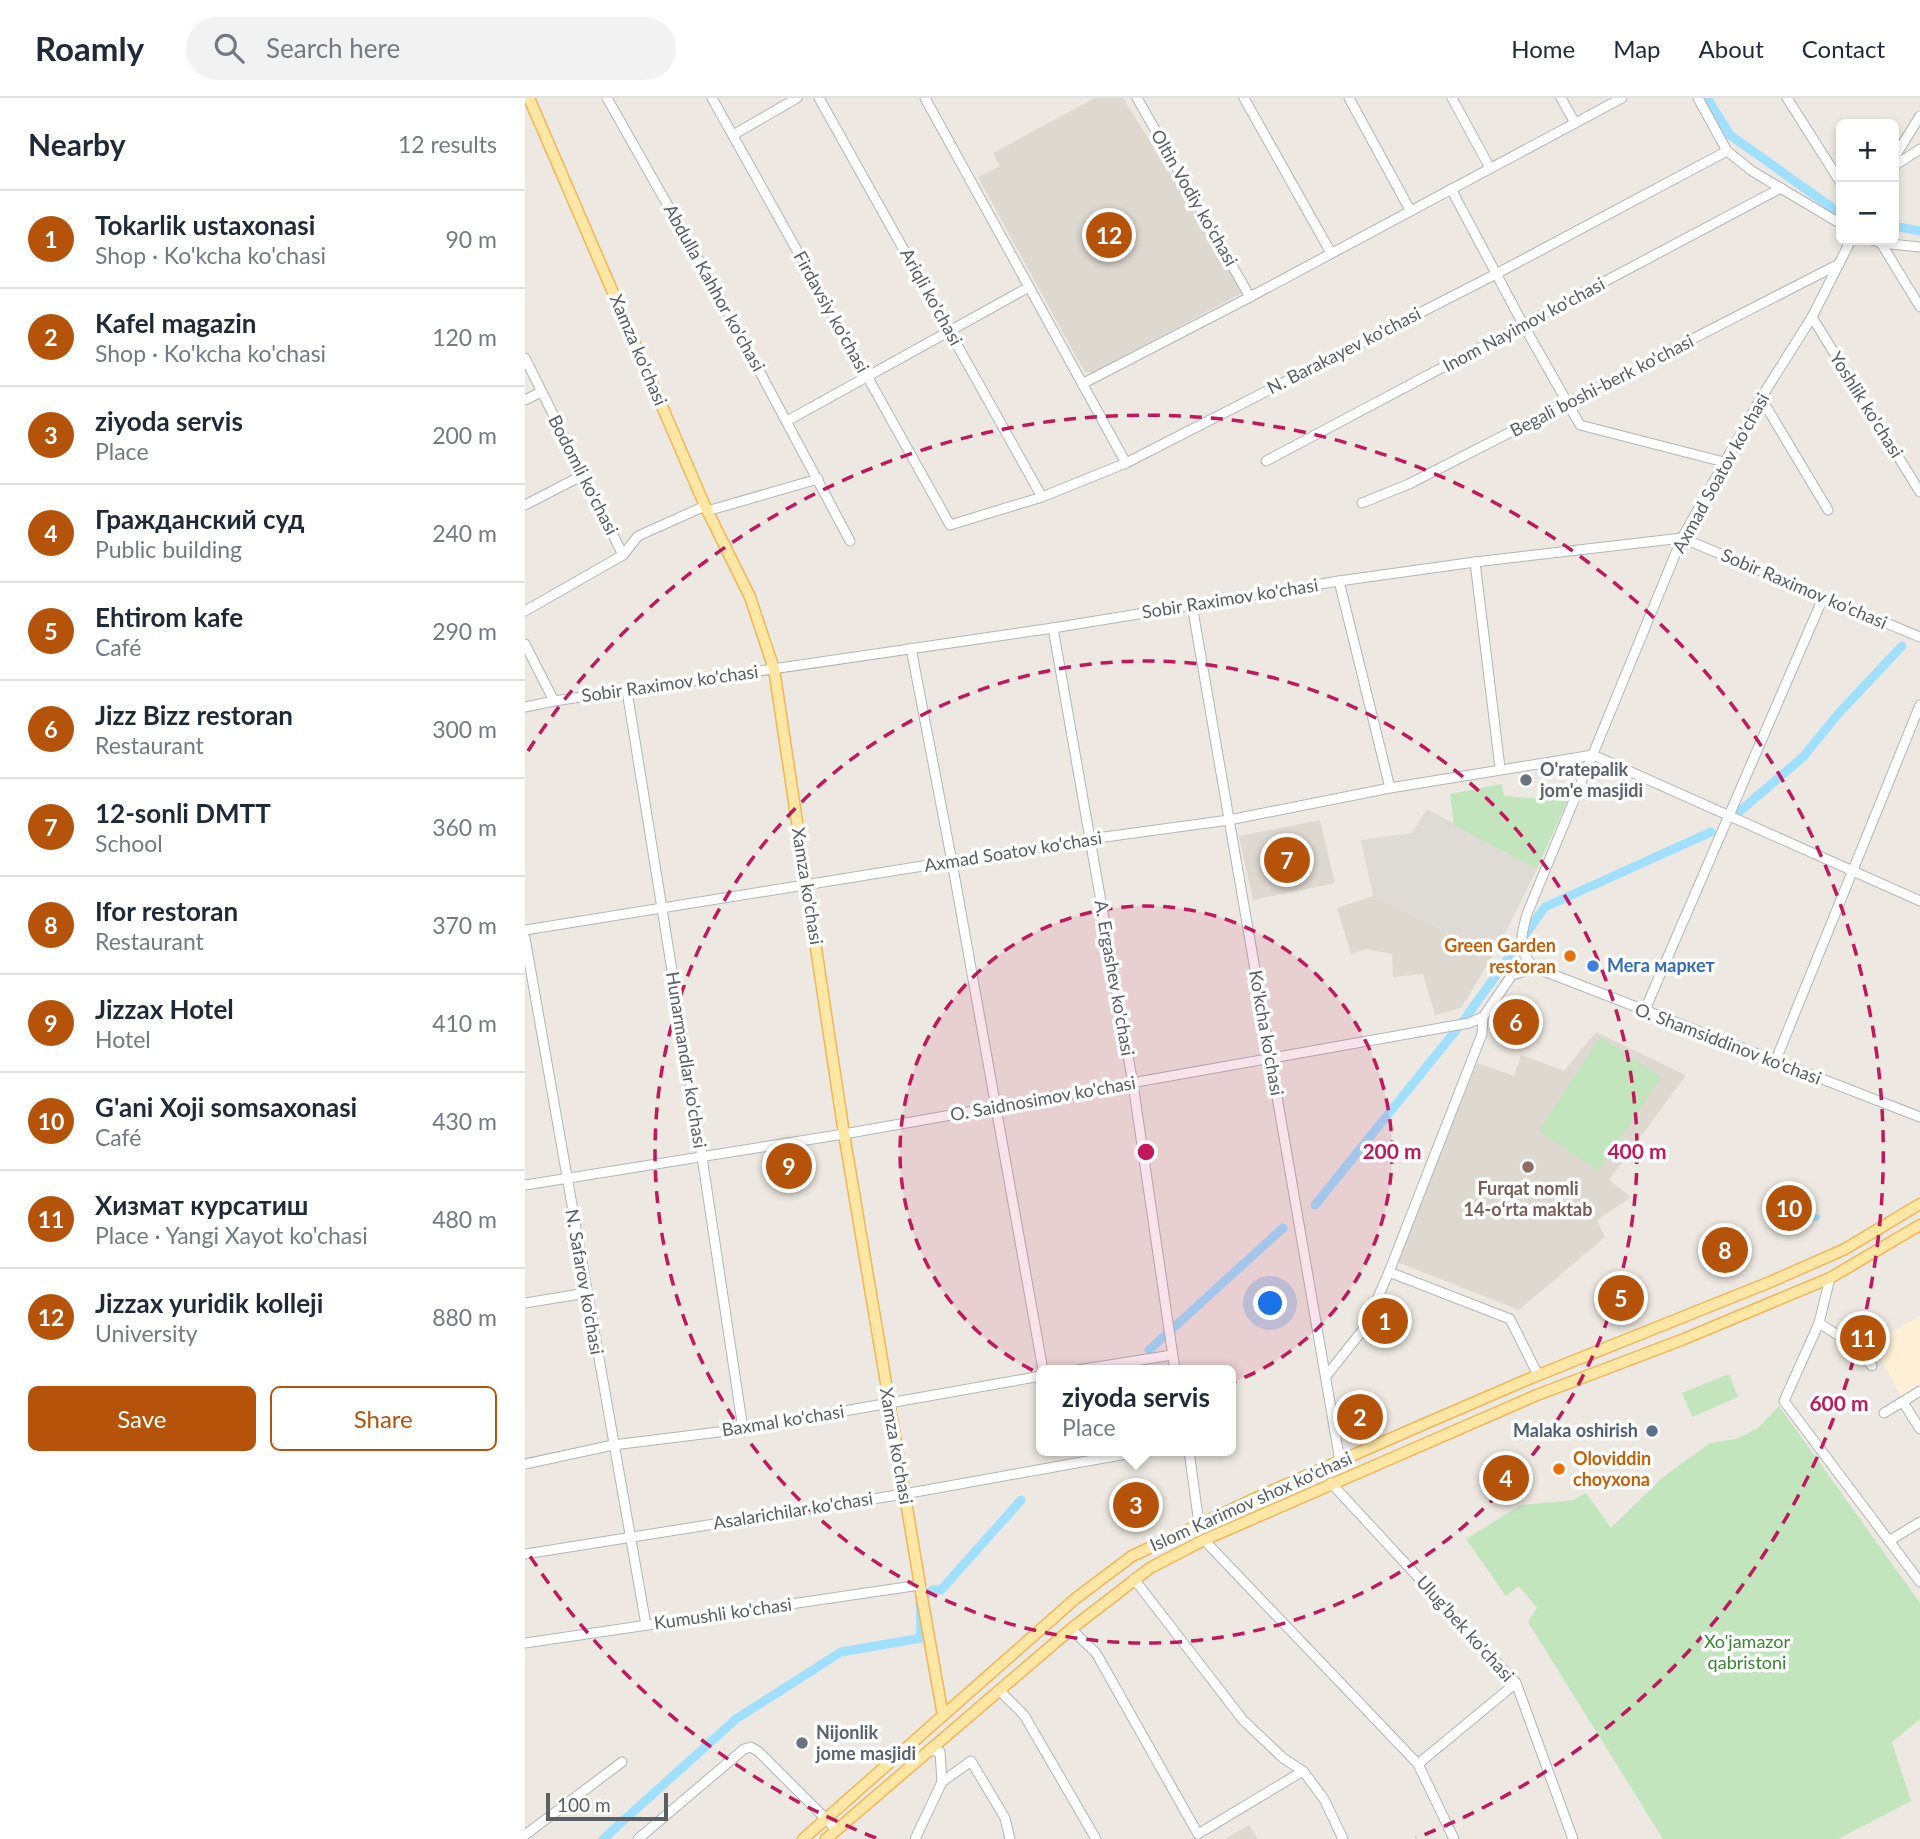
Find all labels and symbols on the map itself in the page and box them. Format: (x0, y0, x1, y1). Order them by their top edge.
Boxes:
street label: Oltin Vodiy ko'chasi (1147, 125, 1243, 270)
street label: Abdulla Kahhor ko'chasi (660, 200, 770, 375)
pin: 12 (1086, 209, 1132, 261)
street label: Ariqli ko'chasi (896, 244, 968, 349)
street label: Firdavsiy ko'chasi (789, 247, 874, 376)
street label: Inom Nayimov ko'chasi (1439, 272, 1608, 376)
street label: Xamza ko'chasi (606, 291, 672, 408)
street label: N. Barakayev ko'chasi (1263, 302, 1424, 398)
street label: Begali boshi-berk ko'chasi (1506, 329, 1697, 441)
street label: Yoshlik ko'chasi (1825, 347, 1908, 462)
street label: Axmad Soatov ko'chasi (1667, 389, 1773, 556)
street label: Bodomli ko'chasi (544, 411, 624, 538)
street label: Sobir Raximov ko'chasi (1718, 543, 1891, 633)
street label: Sobir Raximov ko'chasi (1140, 573, 1320, 623)
street label: Sobir Raximov ko'chasi (580, 660, 760, 706)
place label: O'ratepalik jom'e masjidi (1539, 758, 1643, 801)
marker: O'ratepalik jom'e masjidi (1518, 772, 1534, 788)
street label: Xamza ko'chasi (788, 826, 828, 946)
street label: Axmad Soatov ko'chasi (922, 826, 1103, 876)
pin: 7 (1264, 834, 1310, 886)
street label: A. Ergashev ko'chasi (1090, 898, 1140, 1057)
place label: Green Garden restoran (1444, 934, 1556, 977)
marker: Green Garden restoran (1562, 948, 1578, 964)
place label: Мега маркет (1607, 954, 1716, 976)
marker: Мега маркет (1585, 958, 1601, 974)
street label: Ko'kcha ko'chasi (1245, 968, 1289, 1097)
street label: Hunarmandlar ko'chasi (662, 970, 712, 1150)
pin: 6 (1493, 996, 1539, 1048)
street label: O. Shamsiddinov ko'chasi (1632, 997, 1825, 1089)
street label: O. Saidnosimov ko'chasi (948, 1071, 1137, 1125)
text: 200 m (1362, 1138, 1422, 1163)
text: 400 m (1607, 1138, 1667, 1163)
pin: 9 (766, 1140, 812, 1192)
centre of rings (1134, 1140, 1158, 1164)
marker: Furqat nomli 14-oʻrta maktab (1520, 1159, 1536, 1175)
place label: Furqat nomli 14-oʻrta maktab (1464, 1177, 1592, 1220)
pin: 10 (1766, 1182, 1812, 1234)
street label: N. Safarov ko'chasi (561, 1207, 609, 1356)
pin: 8 (1702, 1224, 1748, 1276)
pin: 5 (1598, 1272, 1644, 1324)
your location (1253, 1286, 1287, 1320)
pin: 1 (1362, 1295, 1408, 1347)
pin: 11 (1840, 1312, 1886, 1364)
street label: Xamza ko'chasi (876, 1386, 918, 1506)
text: 600 m (1809, 1390, 1869, 1415)
pin: 2 (1337, 1391, 1383, 1443)
street label: Baxmal ko'chasi (720, 1399, 846, 1441)
place label: Malaka oshirish (1513, 1419, 1638, 1441)
marker: Malaka oshirish (1644, 1423, 1660, 1439)
street label: Islom Karimov shox ko'chasi (1146, 1446, 1355, 1556)
place label: Oloviddin choyxona (1573, 1447, 1651, 1490)
pin: 4 (1483, 1452, 1529, 1504)
marker: Oloviddin choyxona (1551, 1461, 1567, 1477)
pin: 3 (1113, 1479, 1159, 1531)
street label: Asalarichilar ko'chasi (711, 1487, 874, 1534)
street label: Ulug'bek ko'chasi (1412, 1571, 1519, 1686)
street label: Kumushli ko'chasi (653, 1592, 793, 1634)
park label: Xo'jamazor qabristoni (1704, 1630, 1791, 1673)
place label: Nijonlik jome masjidi (815, 1721, 916, 1764)
marker: Nijonlik jome masjidi (794, 1735, 810, 1751)
scale bar (546, 1790, 669, 1822)

